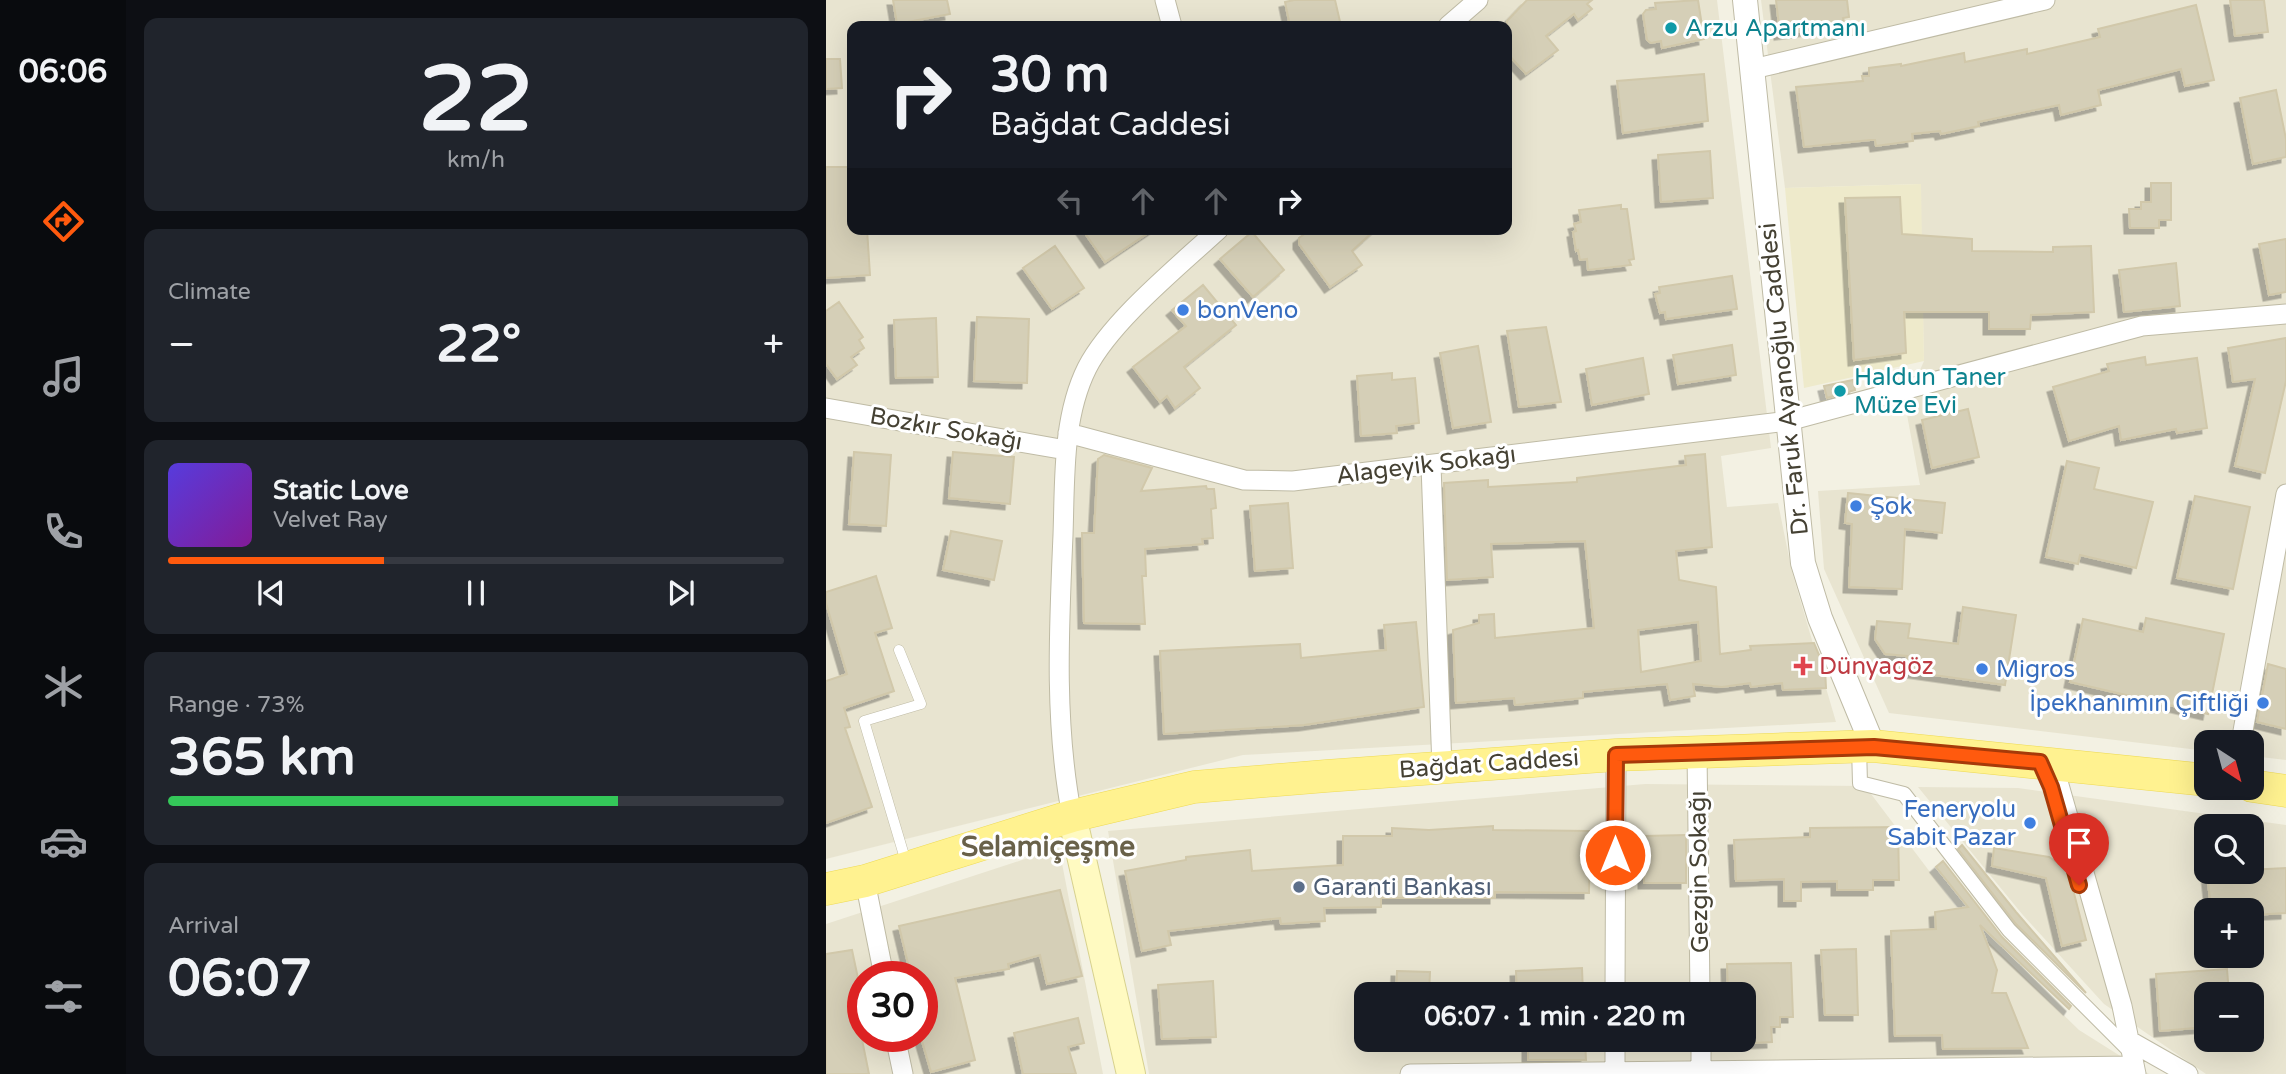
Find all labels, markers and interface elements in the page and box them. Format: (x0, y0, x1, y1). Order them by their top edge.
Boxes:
place label: Arzu Apartmanı (1685, 14, 1866, 43)
marker: Arzu Apartmanı (1663, 20, 1679, 36)
text: 22 (419, 45, 533, 155)
text: 30 m (990, 46, 1109, 105)
icon: right (875, 49, 966, 140)
text: 06:06 (19, 53, 107, 91)
text: Bağdat Caddesi (990, 106, 1231, 144)
text: km/h (447, 146, 505, 174)
icon: left (1051, 182, 1089, 220)
icon: ahead (1124, 182, 1162, 220)
icon: ahead (1197, 182, 1235, 220)
icon: right (1270, 182, 1308, 220)
icon: directions (39, 197, 88, 246)
street label: Dr. Faruk Ayanoğlu Caddesi (1753, 221, 1815, 537)
text: Climate (168, 278, 251, 306)
place label: bonVeno (1197, 296, 1298, 325)
marker: bonVeno (1175, 302, 1191, 318)
text: 22° (436, 313, 521, 376)
text: − (168, 322, 195, 368)
text: + (763, 322, 784, 368)
icon: music (39, 352, 88, 401)
place label: Haldun Taner Müze Evi (1854, 363, 2007, 420)
marker: Haldun Taner Müze Evi (1832, 383, 1848, 399)
street label: Bozkır Sokağı (867, 401, 1025, 457)
street label: Alageyik Sokağı (1334, 440, 1518, 490)
text: Static Love (273, 475, 409, 506)
place label: Şok (1870, 492, 1912, 521)
marker: Şok (1848, 498, 1864, 514)
text: Velvet Ray (273, 506, 388, 534)
icon: phone (39, 507, 88, 556)
icon: previous (252, 574, 290, 612)
icon: pause (457, 574, 495, 612)
icon: next (662, 574, 700, 612)
place label: Dünyagöz (1819, 652, 1934, 681)
place label: Migros (1996, 655, 2075, 684)
marker: Dünyagöz (1793, 656, 1813, 676)
marker: Migros (1974, 661, 1990, 677)
icon: climate (39, 662, 88, 711)
place label: İpekhanımın Çiftliği (2029, 689, 2249, 718)
text: Range · 73% (168, 691, 304, 719)
marker: İpekhanımın Çiftliği (2255, 695, 2271, 711)
text: 365 km (168, 726, 356, 789)
north arrow (2194, 730, 2264, 800)
map controls (2194, 730, 2264, 1052)
street label: Bağdat Caddesi (1398, 743, 1580, 785)
street label: Gezgin Sokağı (1683, 791, 1715, 953)
place label: Feneryolu Sabit Pazar (1888, 795, 2017, 852)
pin (2049, 813, 2109, 885)
button: search (2194, 814, 2264, 884)
marker: Feneryolu Sabit Pazar (2022, 815, 2038, 831)
icon: car (39, 817, 88, 866)
position arrow (1578, 818, 1652, 892)
icon: arrive (2060, 824, 2098, 862)
district label: Selamiçeşme (961, 830, 1135, 864)
place label: Garanti Bankası (1313, 873, 1492, 902)
marker: Garanti Bankası (1291, 879, 1307, 895)
button: + (2194, 898, 2264, 968)
text: Arrival (168, 912, 239, 940)
text: 06:07 (168, 947, 312, 1010)
speed limit sign: 30 (847, 961, 938, 1052)
icon: filters (39, 972, 88, 1021)
button: − (2194, 982, 2264, 1052)
text: 06:07 · 1 min · 220 m (1424, 1001, 1686, 1032)

